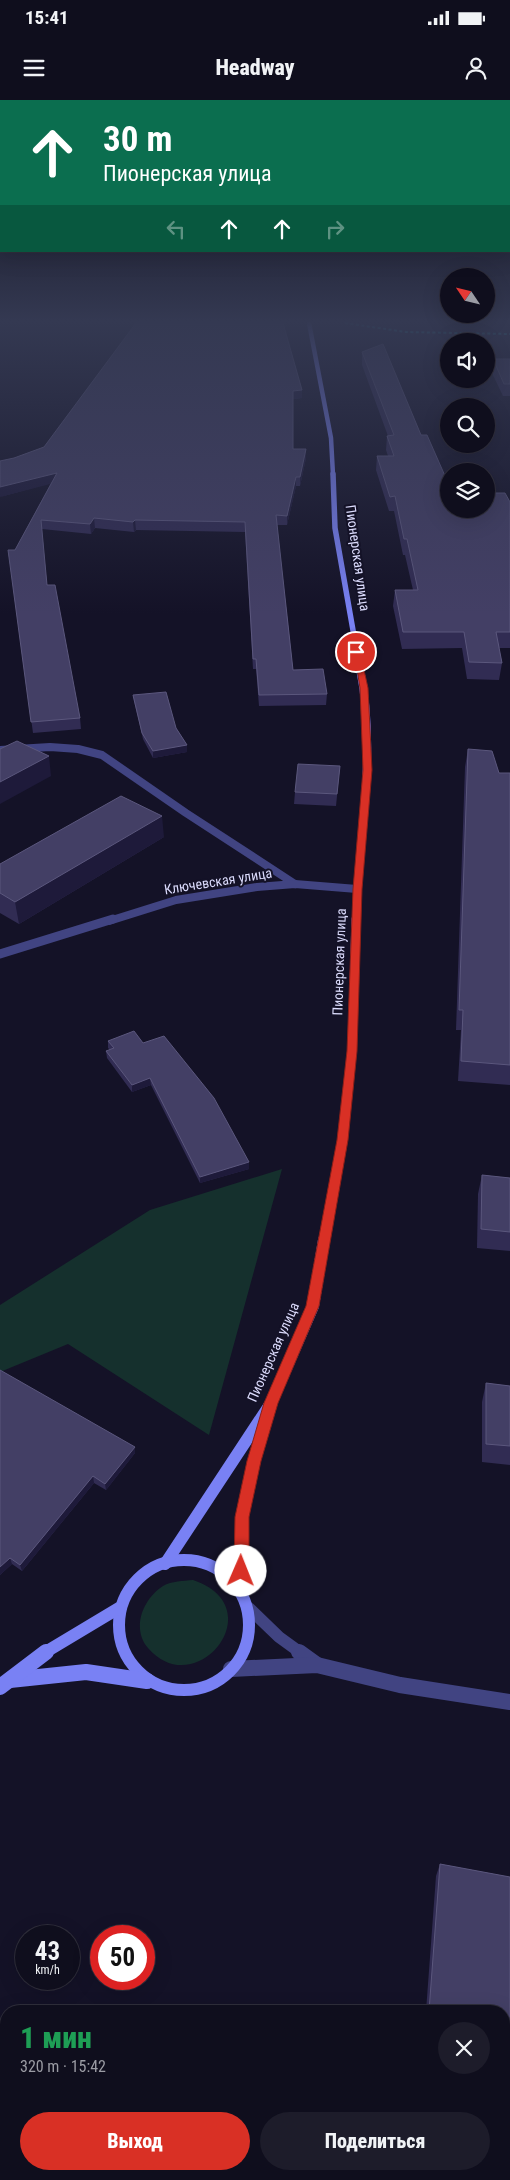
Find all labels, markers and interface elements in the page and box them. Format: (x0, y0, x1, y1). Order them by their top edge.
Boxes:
text: 15:41 (25, 6, 69, 29)
icon: menu (20, 54, 48, 82)
icon: person (462, 54, 490, 82)
text: Headway (215, 55, 295, 80)
text: 30 m (103, 119, 172, 160)
icon: ahead (20, 120, 85, 185)
text: Пионерская улица (103, 161, 271, 186)
icon: left (162, 215, 190, 243)
icon: ahead (215, 215, 243, 243)
icon: ahead (268, 215, 296, 243)
icon: right (321, 215, 349, 243)
north arrow (440, 268, 495, 322)
map controls (440, 268, 495, 518)
button: sound (440, 333, 495, 388)
button: search (440, 398, 495, 453)
button: layers (440, 463, 495, 518)
street label: Пионерская улица (343, 504, 373, 612)
pin (335, 631, 377, 673)
icon: arrive (342, 638, 370, 666)
street label: Ключевская улица (163, 865, 273, 897)
street label: Пионерская улица (329, 908, 349, 1016)
street label: Пионерская улица (244, 1300, 302, 1404)
position arrow (214, 1544, 266, 1596)
speed limit sign: 50 (90, 1925, 155, 1990)
text: 43 (35, 1937, 60, 1966)
text: km/h (35, 1963, 60, 1977)
text: 1 мин (20, 2020, 92, 2055)
button: close (438, 2022, 490, 2074)
text: 320 m · 15:42 (20, 2057, 106, 2076)
button: Выход (20, 2112, 250, 2170)
button: Поделиться (260, 2112, 490, 2170)

